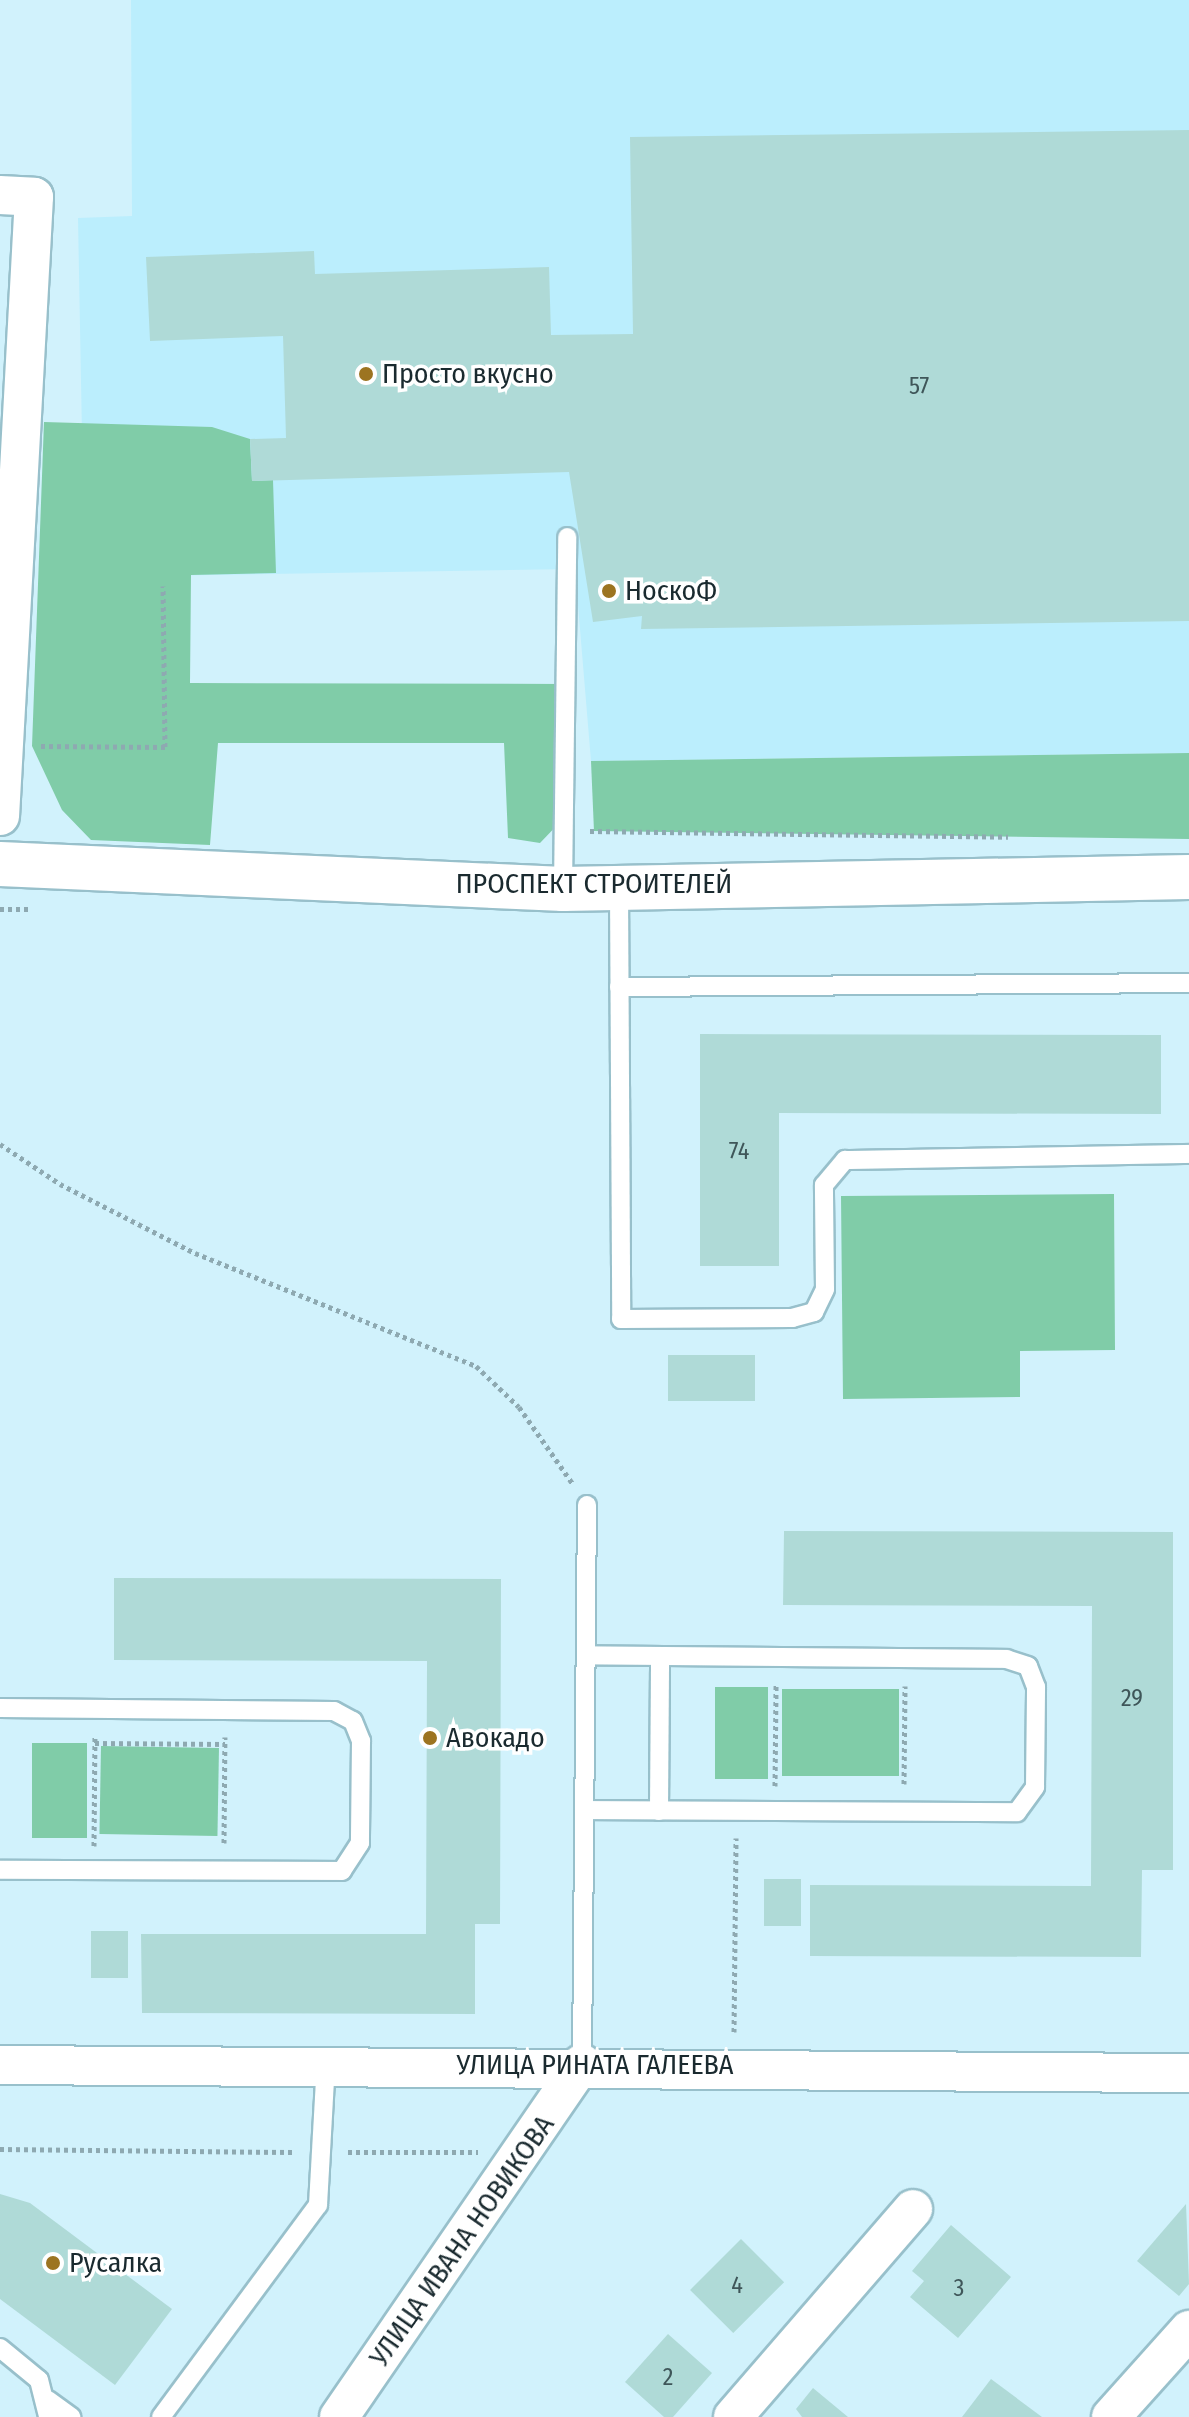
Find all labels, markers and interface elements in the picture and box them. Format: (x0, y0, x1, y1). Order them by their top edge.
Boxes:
place label: Просто вкусно (382, 357, 554, 391)
marker: Просто вкусно (357, 365, 375, 383)
house number: 57 (909, 373, 929, 401)
place label: НоскоФ (625, 574, 717, 608)
marker: НоскоФ (600, 582, 618, 600)
street label: ПРОСПЕКТ СТРОИТЕЛЕЙ (456, 867, 732, 901)
house number: 74 (729, 1138, 749, 1166)
house number: 29 (1121, 1685, 1143, 1713)
place label: Авокадо (446, 1721, 545, 1755)
marker: Авокадо (421, 1729, 439, 1747)
street label: УЛИЦА РИНАТА ГАЛЕЕВА (457, 2048, 733, 2082)
street label: УЛИЦА ИВАНА НОВИКОВА (363, 2109, 561, 2373)
place label: Русалка (69, 2246, 162, 2280)
marker: Русалка (44, 2254, 62, 2272)
house number: 4 (731, 2272, 743, 2300)
house number: 3 (954, 2275, 964, 2303)
house number: 2 (663, 2364, 673, 2392)

